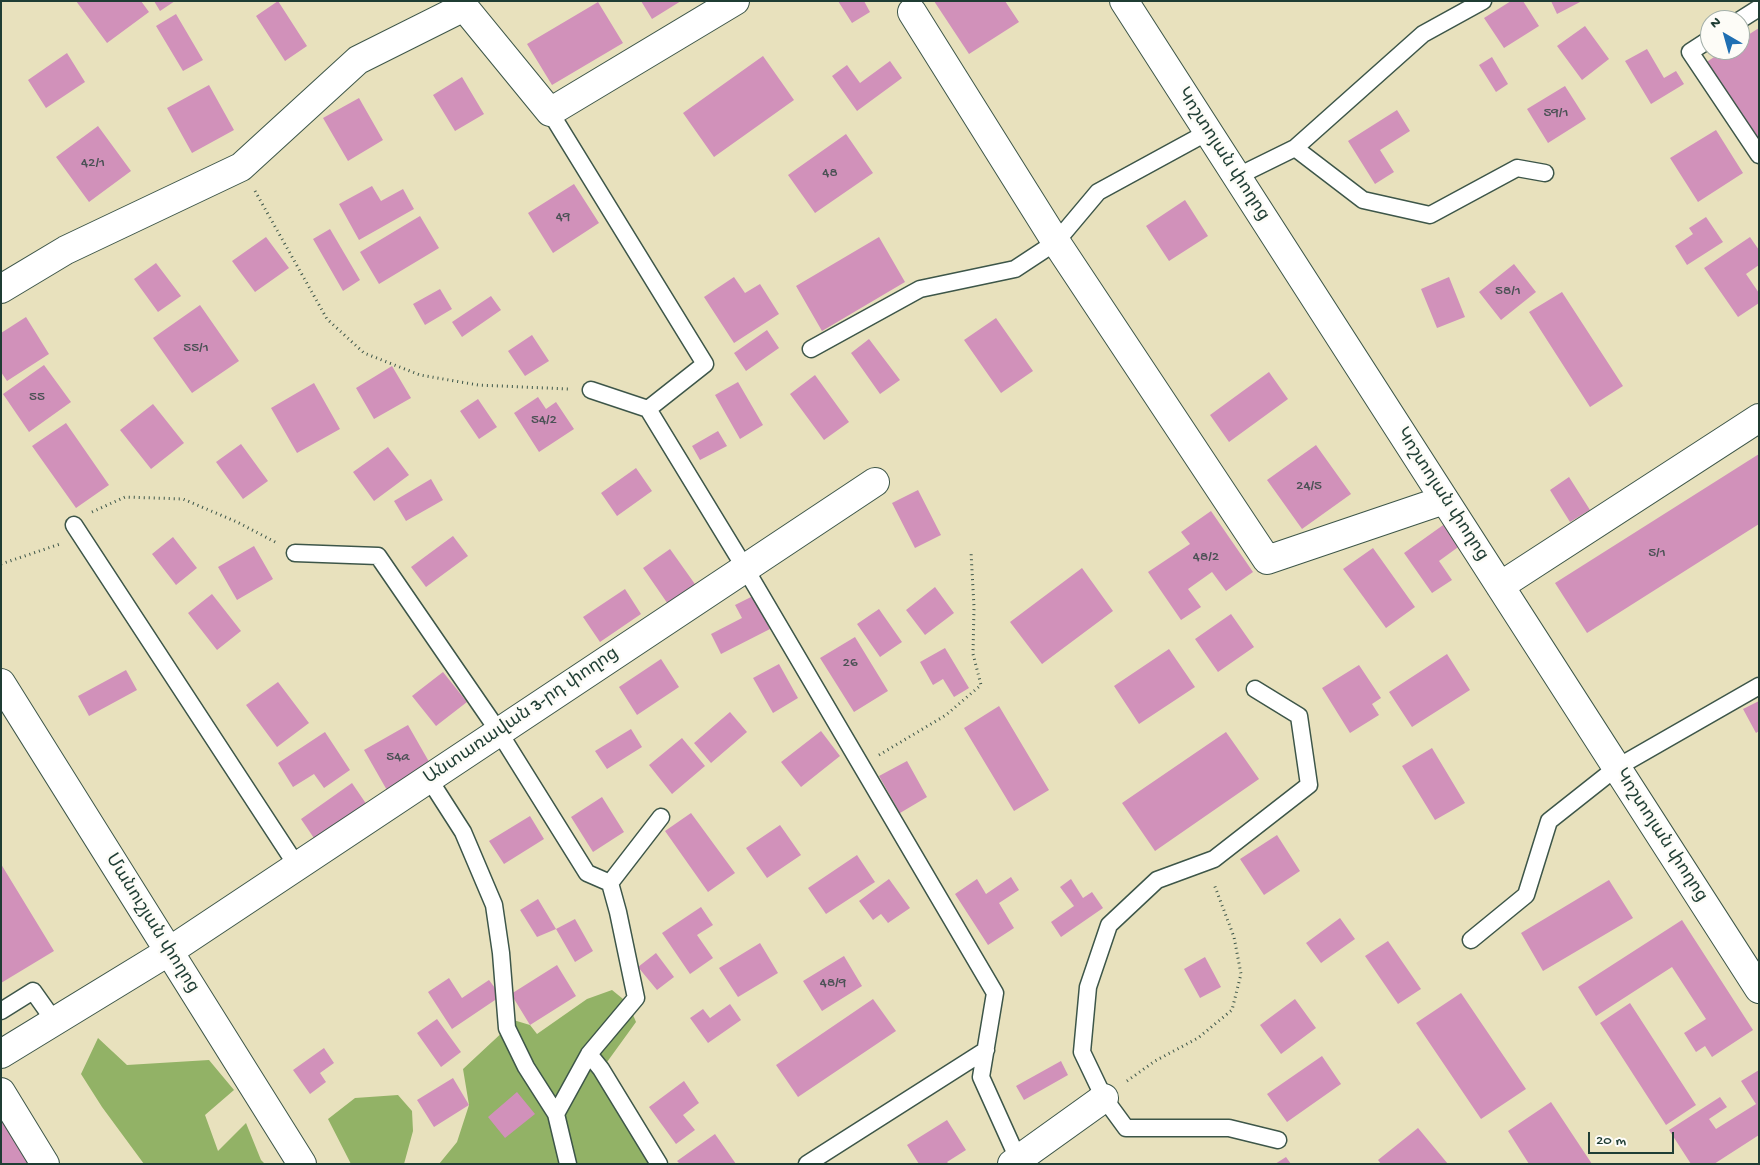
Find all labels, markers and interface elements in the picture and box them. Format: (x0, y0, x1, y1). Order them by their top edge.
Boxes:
north arrow (1700, 10, 1750, 60)
text: N (1707, 14, 1725, 33)
street label: Կոշտոյան փողոց (1171, 84, 1273, 226)
house number: 59/1 (1543, 105, 1569, 123)
house number: 42/1 (81, 155, 105, 173)
house number: 48 (822, 165, 838, 183)
house number: 49 (556, 209, 570, 227)
house number: 58/1 (1495, 283, 1521, 301)
house number: 55/1 (183, 340, 209, 358)
house number: 55 (29, 389, 45, 407)
house number: 54/2 (531, 412, 557, 430)
street label: Կոշտոյան փողոց (1390, 424, 1492, 566)
house number: 24/5 (1296, 478, 1322, 496)
house number: 5/1 (1648, 545, 1666, 563)
house number: 48/2 (1193, 549, 1219, 567)
street label: Անտառավան 3-րդ փողոց (421, 644, 623, 790)
house number: 26 (843, 655, 857, 673)
house number: 54a (386, 749, 410, 767)
street label: Կոշտոյան փողոց (1609, 765, 1711, 907)
street label: Մանուշյան փողոց (99, 850, 203, 998)
house number: 48/9 (820, 975, 846, 993)
scale bar (1590, 1122, 1676, 1154)
text: 20 m (1596, 1132, 1626, 1150)

